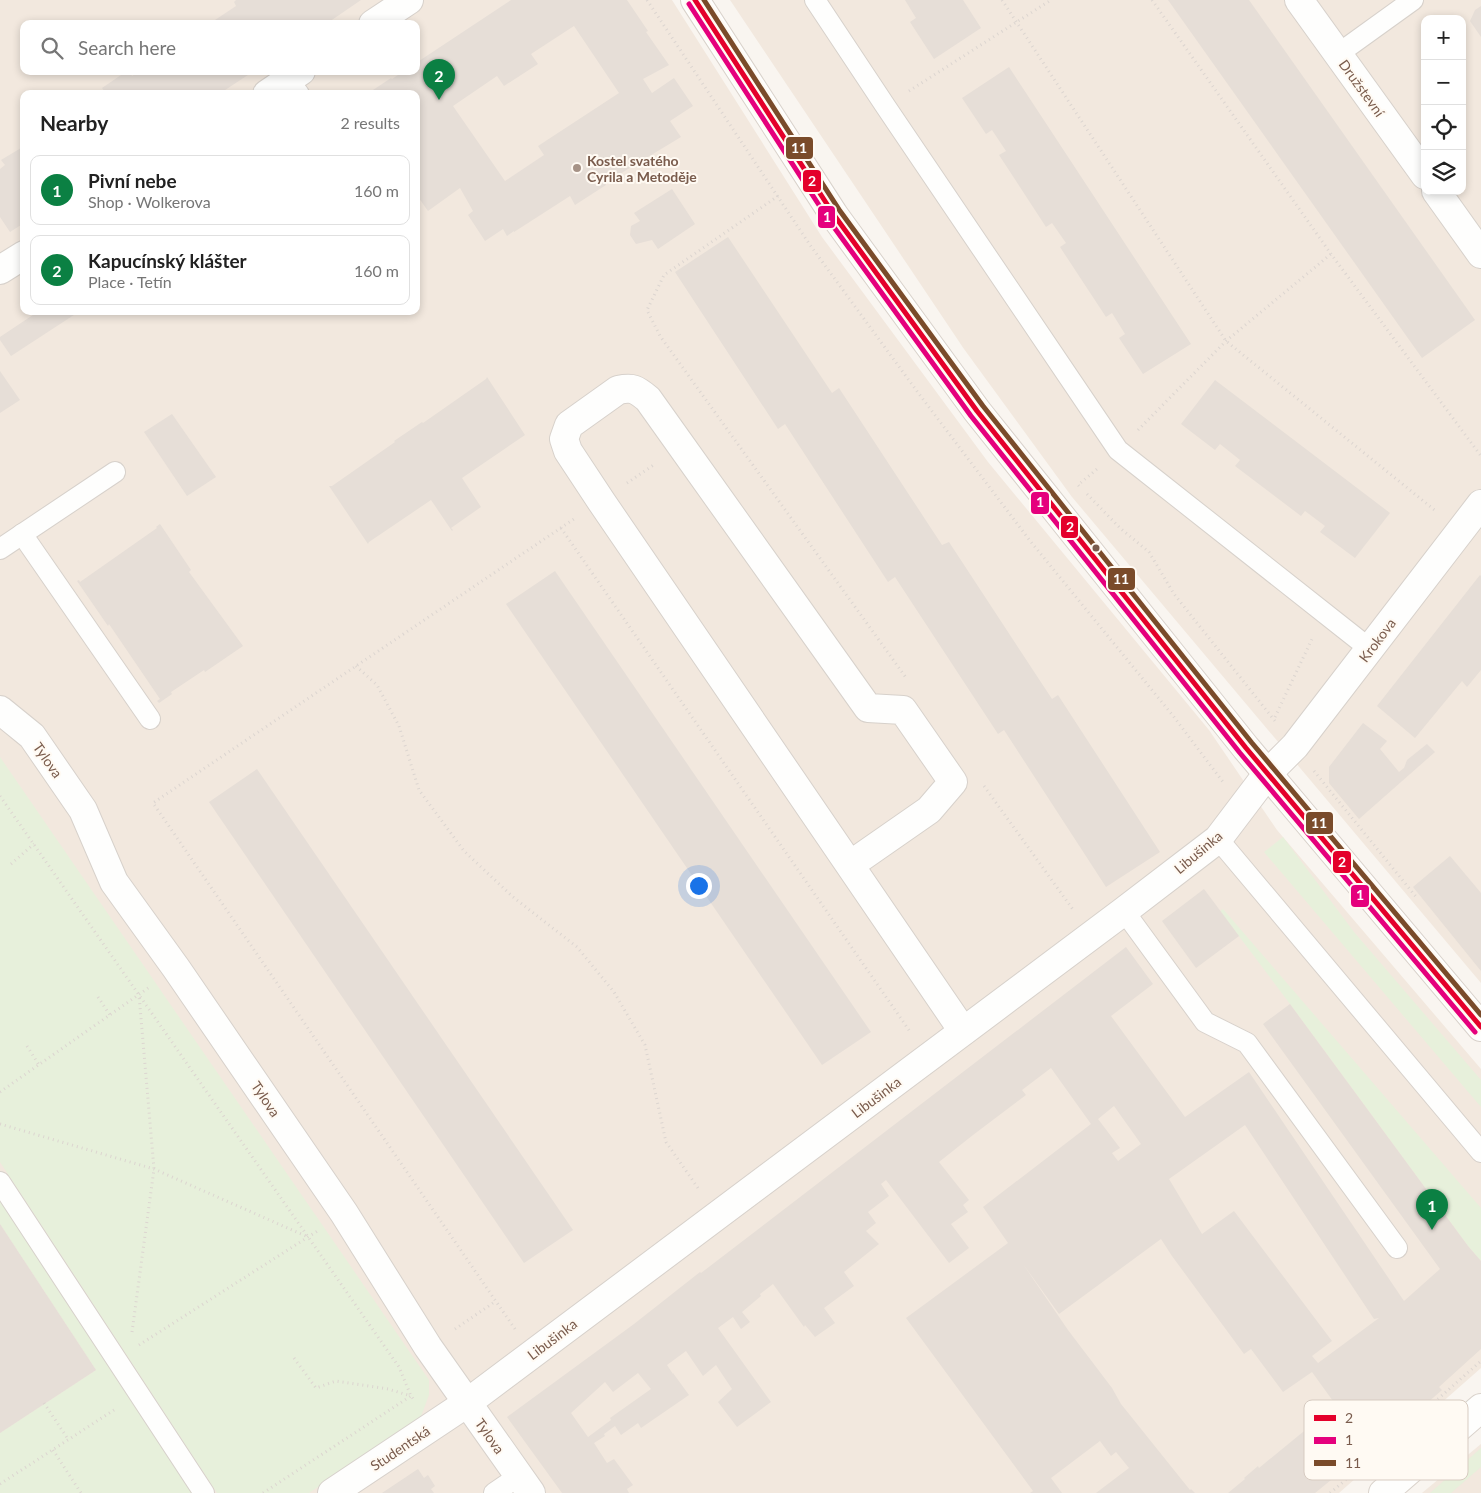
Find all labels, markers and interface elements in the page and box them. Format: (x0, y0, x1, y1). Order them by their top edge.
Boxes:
map controls (1421, 15, 1466, 195)
button: + (1421, 15, 1466, 60)
search box (20, 20, 420, 75)
icon: search (38, 34, 66, 62)
text: Search here (78, 36, 176, 59)
street label: Družstevní (1336, 56, 1389, 120)
pin: 2 (423, 59, 455, 100)
button: − (1421, 60, 1466, 105)
button: locate (1421, 105, 1466, 150)
text: Nearby (40, 110, 108, 135)
text: 2 results (340, 113, 400, 132)
line badge: 11 (785, 136, 814, 160)
text: 11 (791, 139, 807, 156)
button: layers (1421, 150, 1466, 195)
place label: Kostel svatého Cyrila a Metoděje (587, 152, 697, 185)
marker: Kostel svatého Cyrila a Metoděje (571, 162, 583, 174)
text: Pivní nebe (88, 169, 177, 192)
line badge: 2 (802, 169, 822, 193)
text: 2 (808, 172, 816, 189)
text: 1 (52, 181, 62, 200)
text: 160 m (354, 181, 399, 200)
text: Shop · Wolkerova (88, 192, 211, 211)
line badge: 1 (817, 205, 836, 229)
text: 1 (823, 208, 831, 225)
text: Kapucínský klášter (88, 249, 247, 272)
text: 2 (52, 261, 62, 280)
text: 160 m (354, 261, 399, 280)
text: Place · Tetín (88, 272, 172, 291)
line badge: 1 (1030, 491, 1050, 515)
text: 1 (1036, 493, 1044, 510)
line badge: 2 (1060, 515, 1079, 539)
text: 2 (1066, 518, 1074, 535)
unlabelled marker (1091, 543, 1101, 553)
line badge: 11 (1107, 567, 1136, 591)
text: 11 (1113, 570, 1129, 587)
street label: Krokova (1355, 615, 1399, 665)
street label: Tylova (30, 739, 66, 781)
line badge: 11 (1305, 811, 1334, 835)
text: 11 (1311, 814, 1327, 831)
street label: Libušinka (1171, 827, 1226, 877)
line badge: 2 (1332, 850, 1352, 874)
text: 2 (1338, 853, 1346, 870)
your location (686, 873, 712, 899)
line badge: 1 (1350, 884, 1370, 908)
text: 1 (1356, 886, 1364, 903)
street label: Libušinka (848, 1073, 904, 1121)
street label: Tylova (248, 1078, 284, 1120)
pin: 1 (1416, 1189, 1448, 1230)
street label: Libušinka (524, 1315, 580, 1363)
legend (1304, 1400, 1468, 1480)
text: 2 (1345, 1409, 1353, 1426)
street label: Tylova (472, 1415, 508, 1457)
street label: Studentská (367, 1422, 433, 1474)
text: 1 (1345, 1431, 1353, 1448)
text: 11 (1345, 1454, 1361, 1471)

